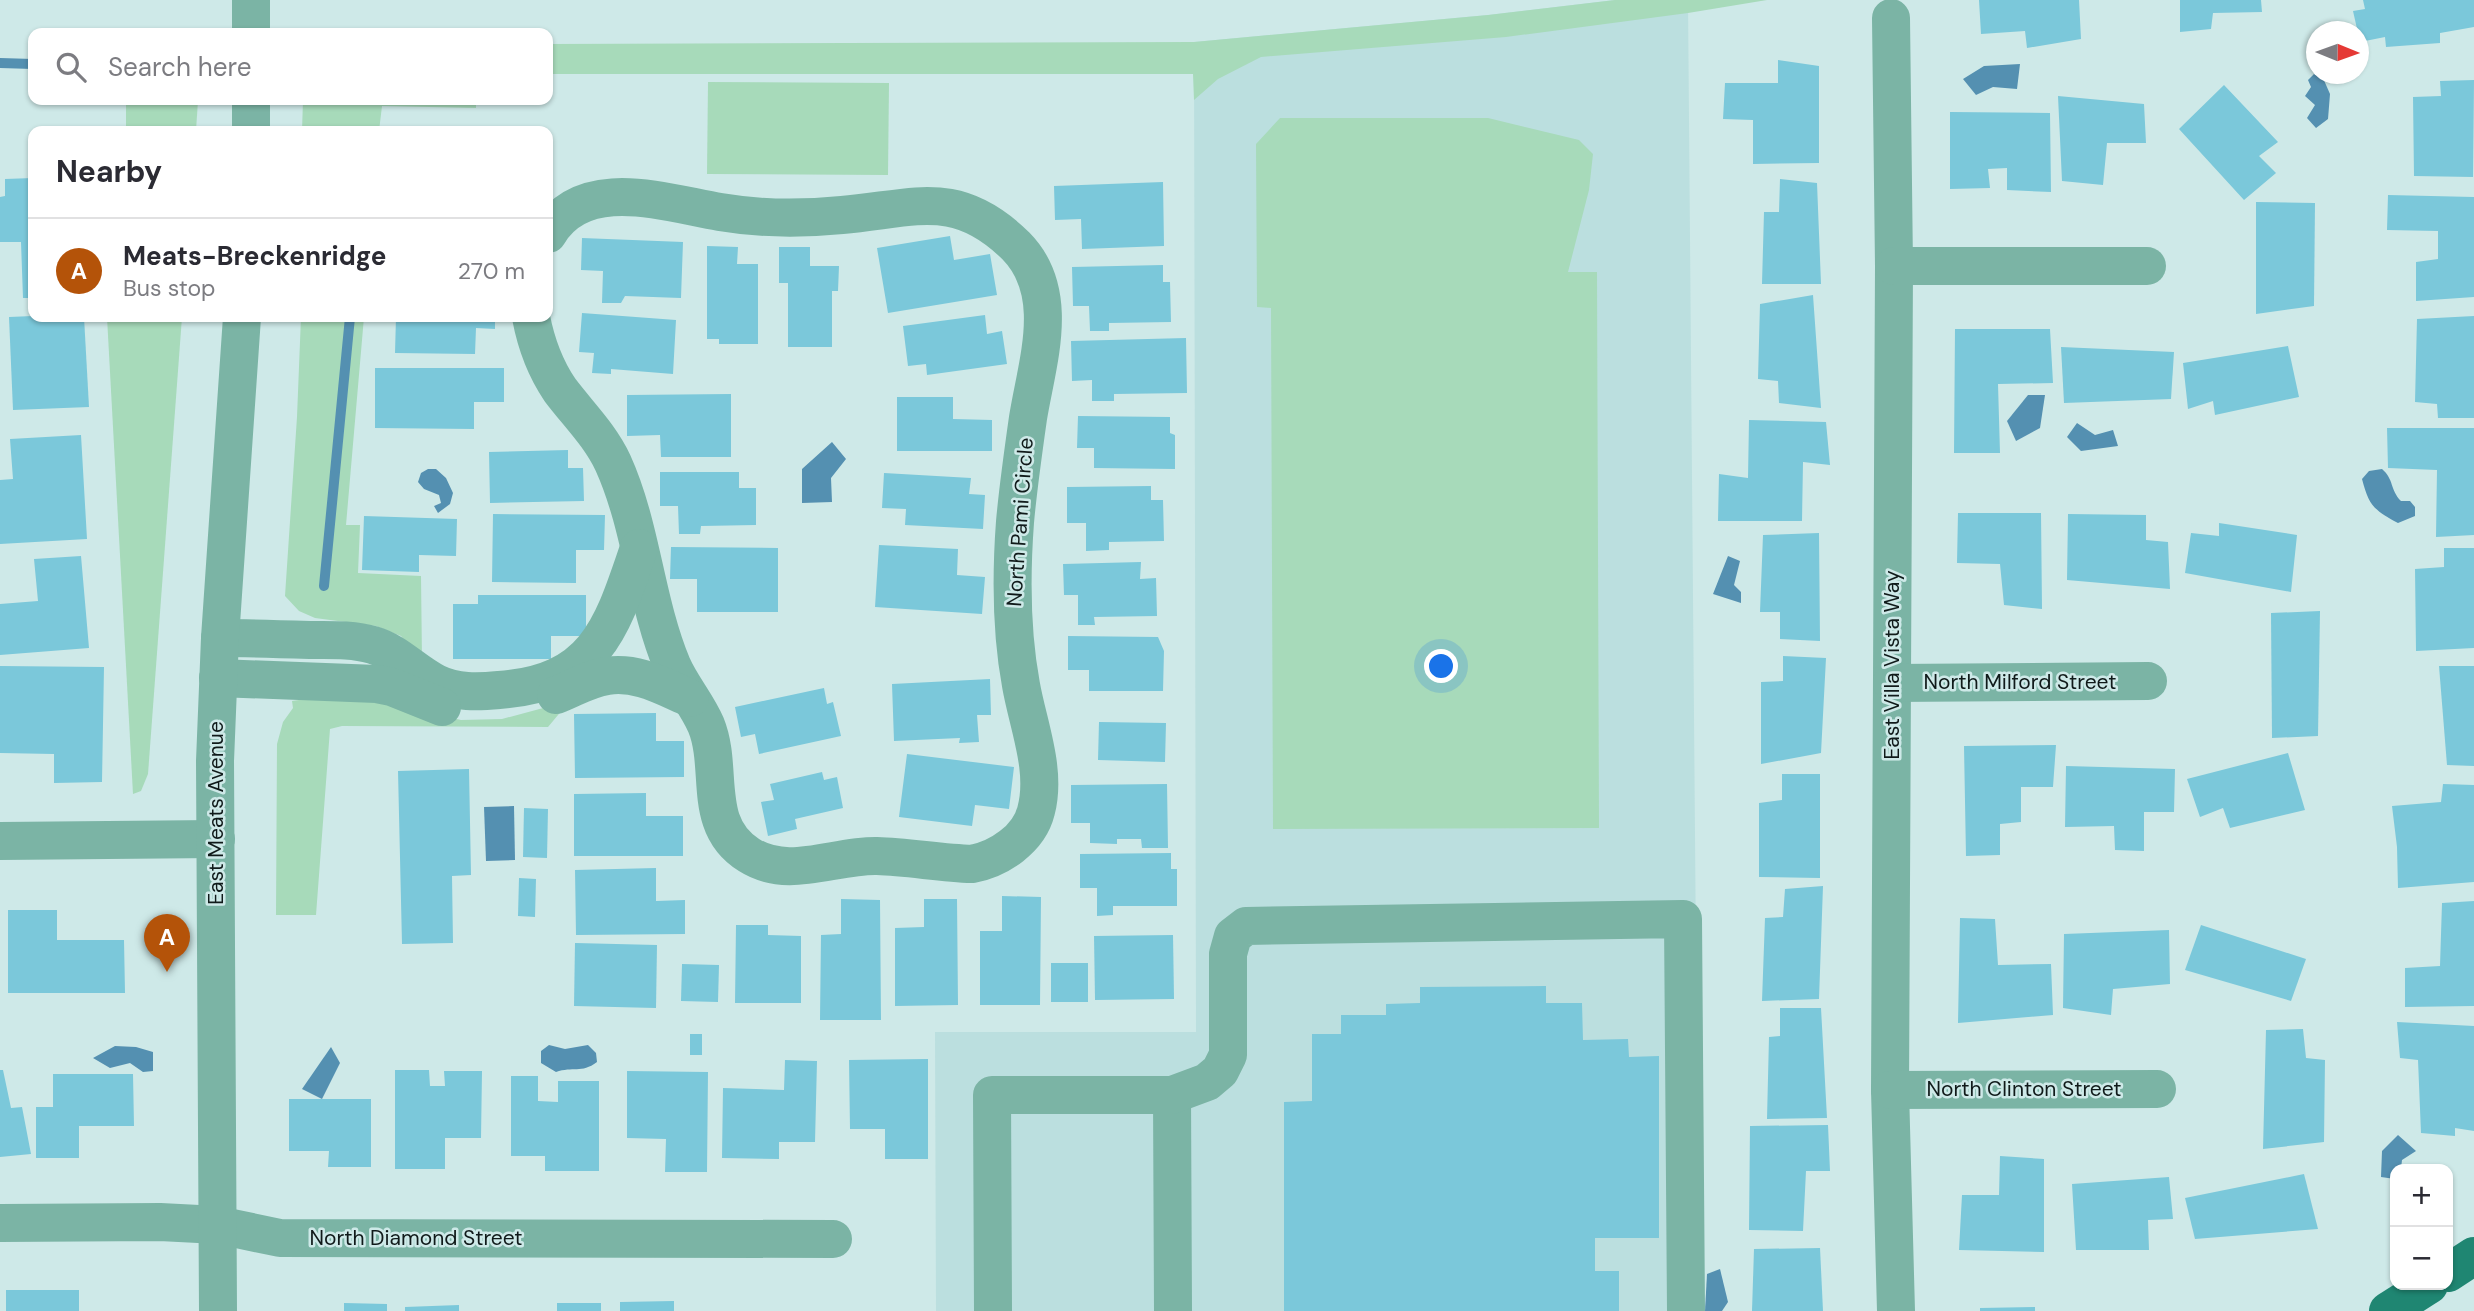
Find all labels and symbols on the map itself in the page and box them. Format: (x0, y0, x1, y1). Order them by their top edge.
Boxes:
north arrow (2306, 21, 2369, 84)
street label: North Pami Circle (1000, 437, 1040, 607)
street label: East Villa Vista Way (1878, 570, 1906, 760)
your location (1424, 649, 1458, 683)
street label: North Milford Street (1924, 668, 2116, 696)
street label: East Meats Avenue (202, 721, 230, 905)
pin: A (144, 914, 190, 972)
street label: North Clinton Street (1926, 1075, 2122, 1103)
street label: North Diamond Street (309, 1224, 523, 1252)

